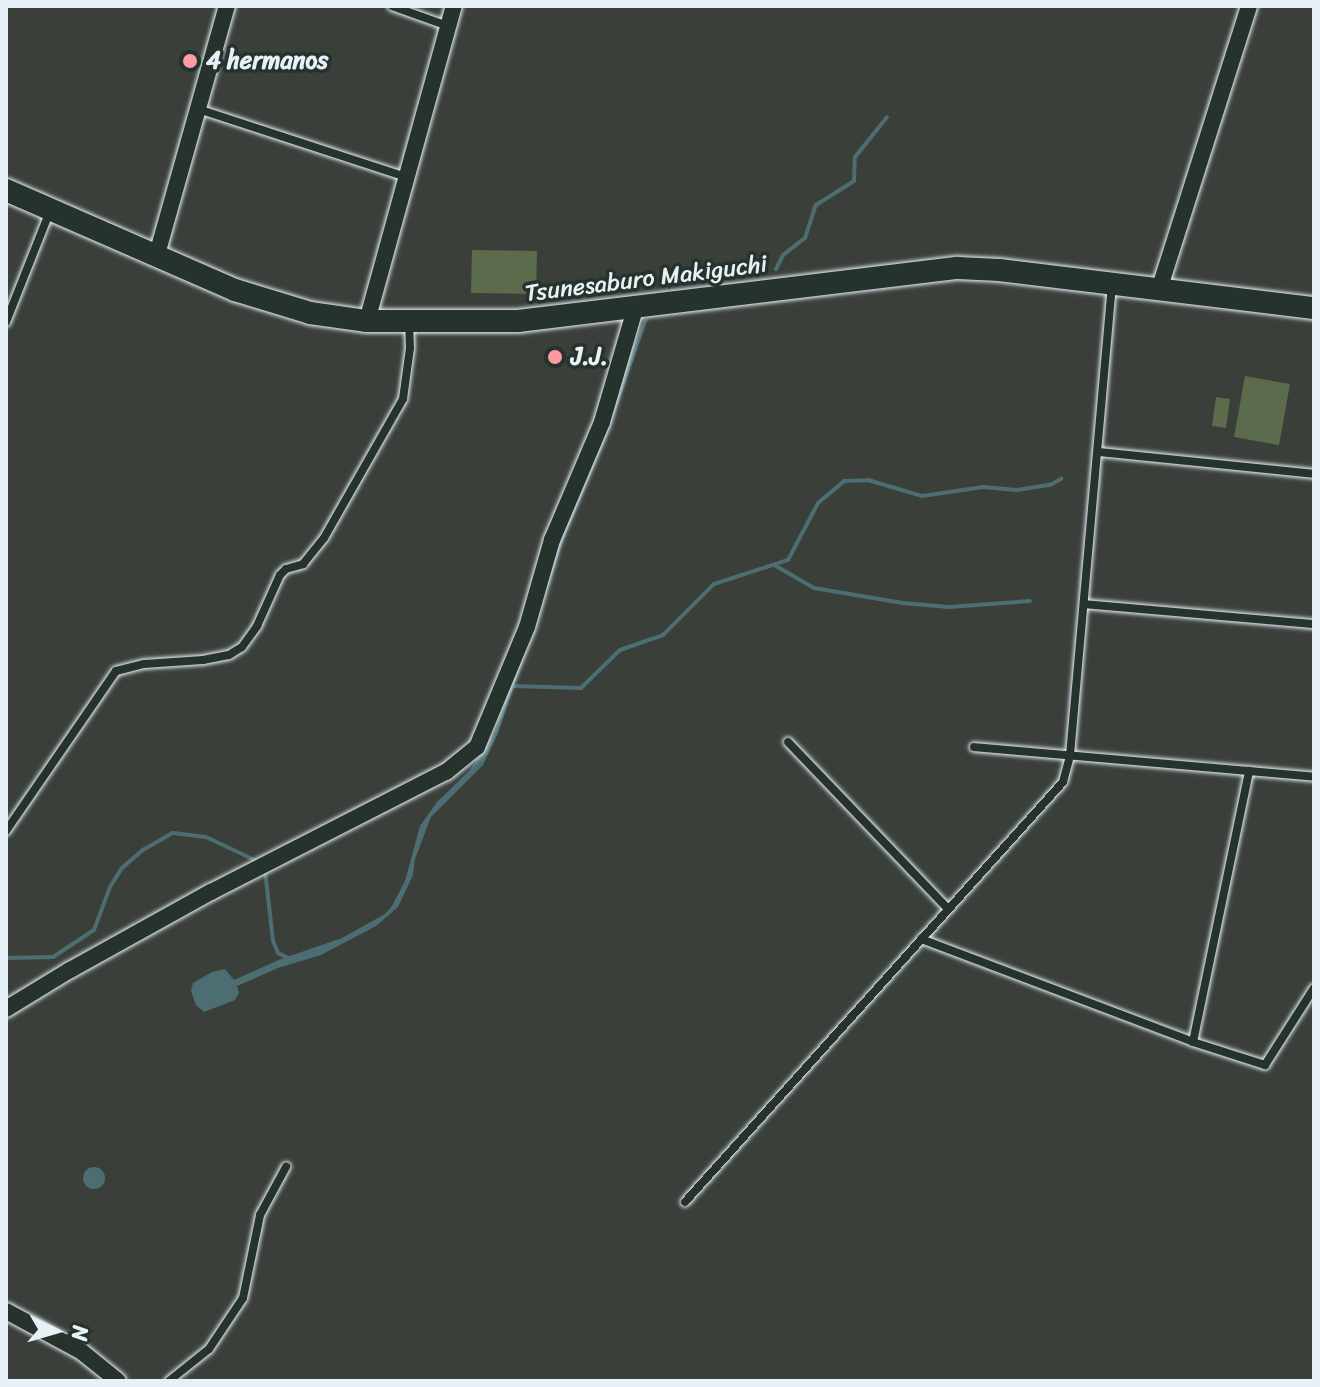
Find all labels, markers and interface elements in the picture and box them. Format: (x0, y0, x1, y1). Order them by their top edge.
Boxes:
place label: 4 hermanos (206, 47, 328, 75)
marker: 4 hermanos (181, 52, 199, 70)
street label: Tsunesaburo Makiguchi (523, 250, 769, 308)
place label: J.J. (571, 343, 608, 371)
marker: J.J. (546, 348, 564, 366)
north arrow (16, 1291, 96, 1371)
text: N (60, 1324, 100, 1342)

